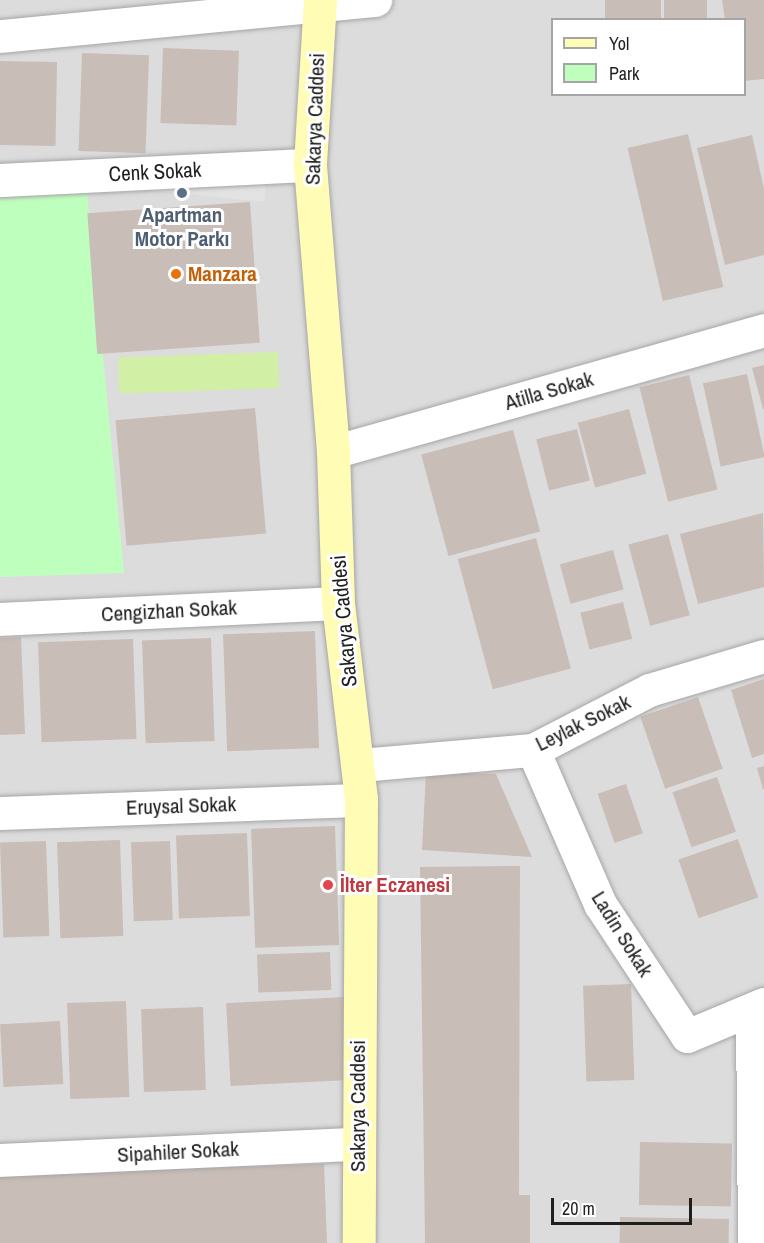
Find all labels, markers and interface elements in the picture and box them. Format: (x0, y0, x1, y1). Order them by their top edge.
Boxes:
legend (551, 18, 746, 96)
text: Yol (609, 31, 629, 56)
street label: Sakarya Caddesi (300, 53, 330, 185)
text: Park (609, 61, 639, 86)
street label: Cenk Sokak (108, 157, 202, 187)
marker: Apartman Motor Parkı (175, 186, 189, 200)
place label: Apartman Motor Parkı (135, 202, 229, 252)
place label: Manzara (188, 261, 257, 287)
marker: Manzara (169, 267, 183, 281)
street label: Atilla Sokak (502, 366, 596, 416)
street label: Sakarya Caddesi (326, 554, 362, 688)
street label: Cengizhan Sokak (100, 595, 238, 627)
street label: Leylak Sokak (531, 689, 635, 757)
street label: Eruysal Sokak (126, 791, 236, 821)
place label: İlter Eczanesi (340, 872, 450, 898)
marker: İlter Eczanesi (321, 878, 335, 892)
street label: Ladin Sokak (586, 887, 658, 981)
street label: Sakarya Caddesi (345, 1040, 371, 1172)
street label: Sipahiler Sokak (117, 1136, 239, 1168)
scale bar (554, 1186, 695, 1224)
text: 20 m (562, 1196, 595, 1221)

